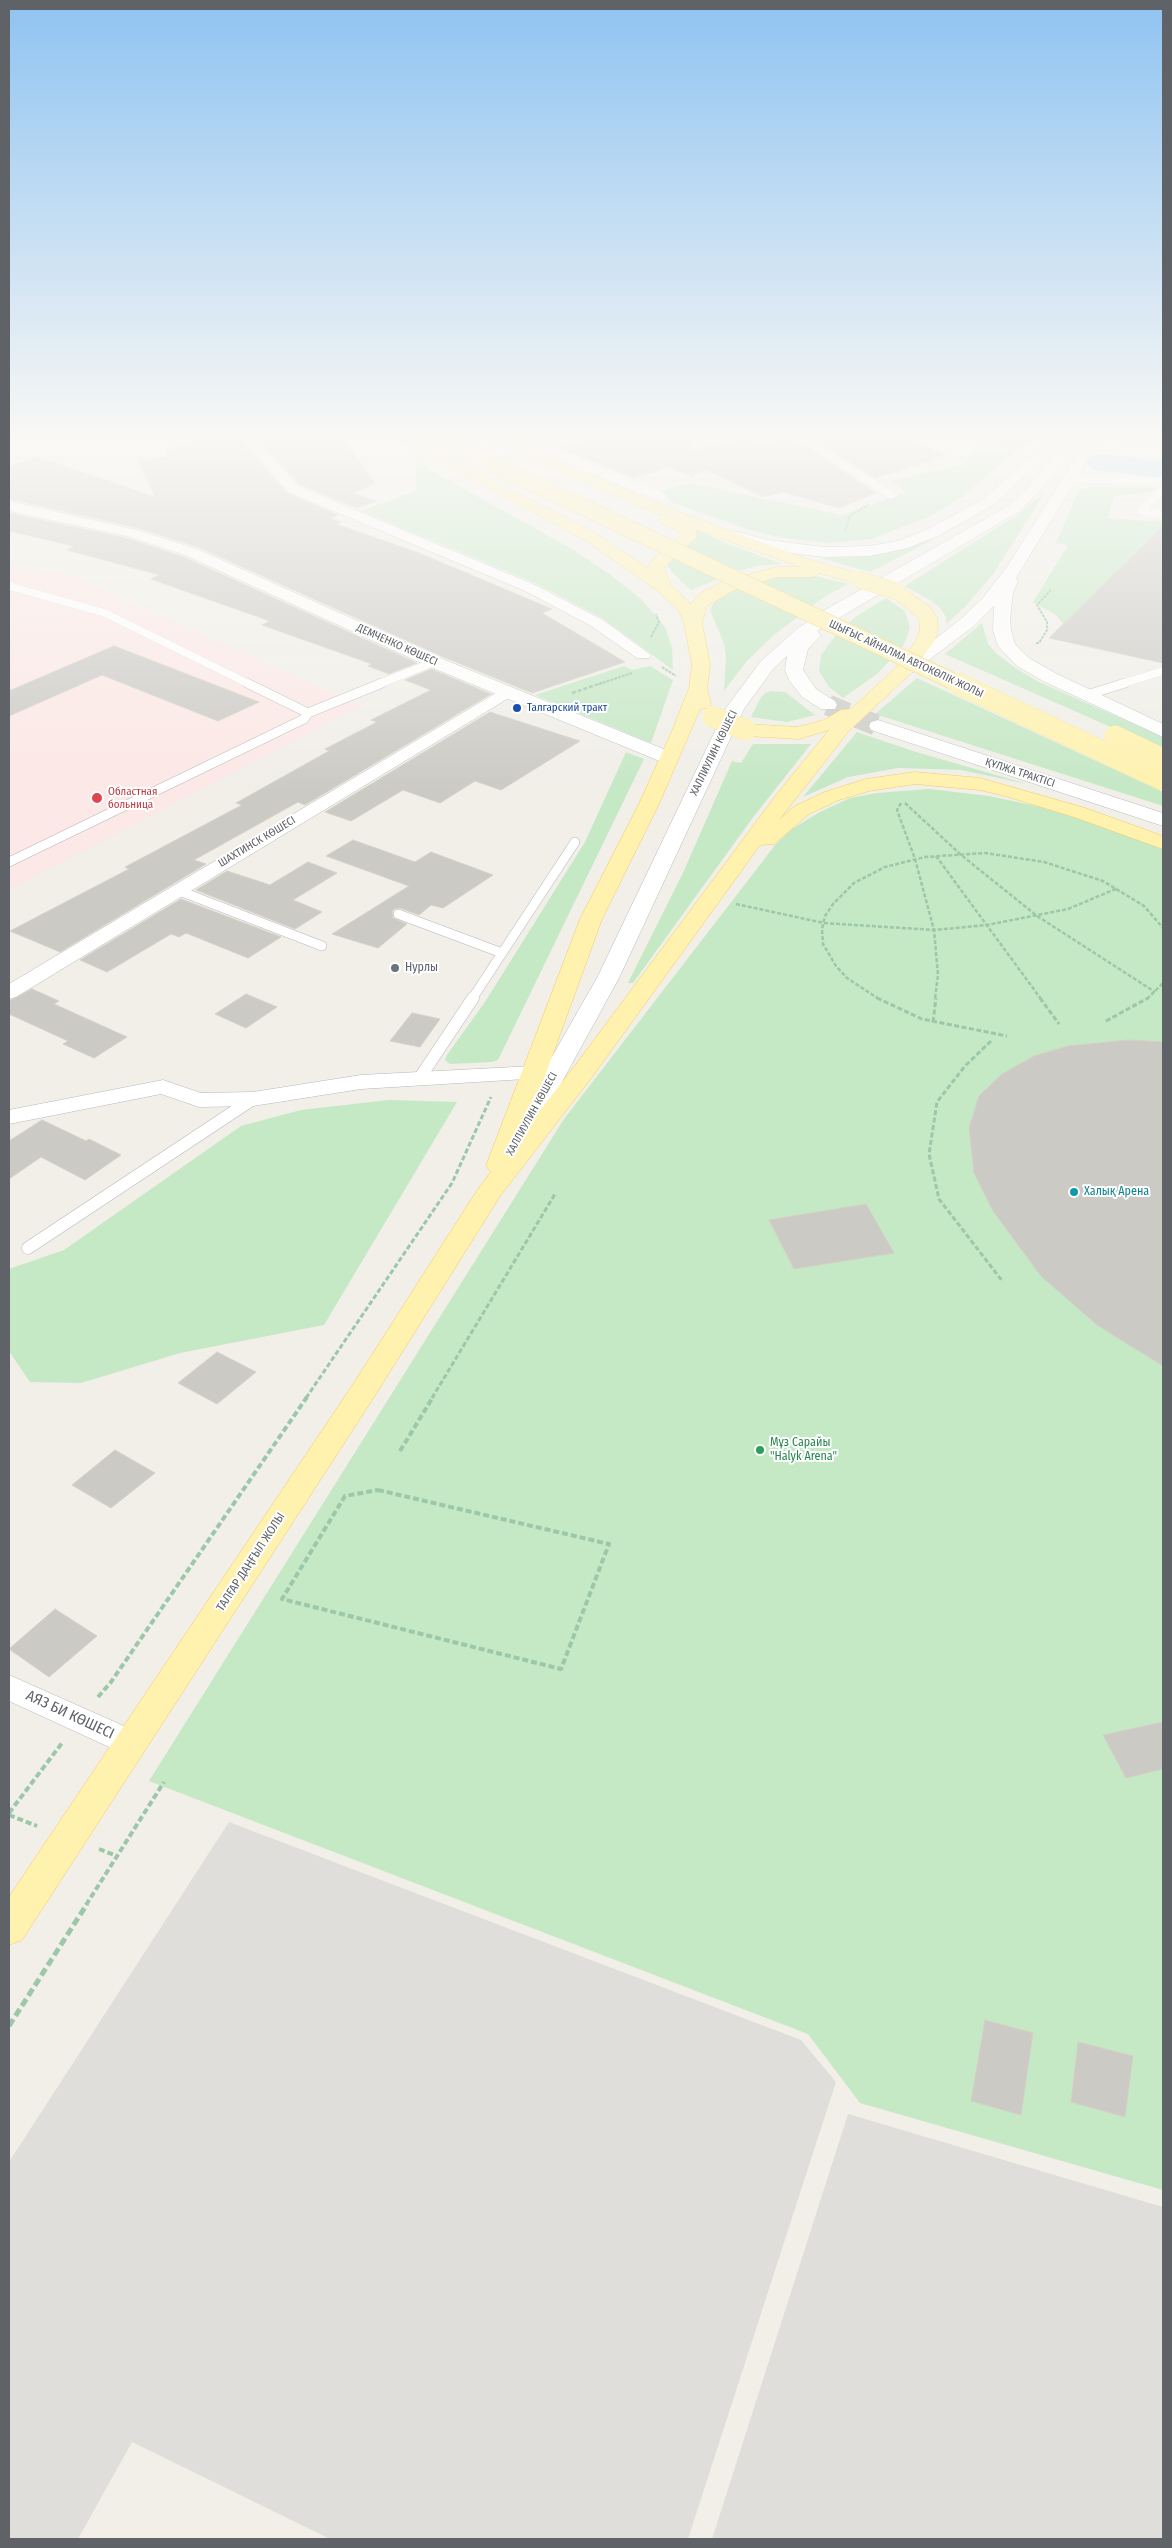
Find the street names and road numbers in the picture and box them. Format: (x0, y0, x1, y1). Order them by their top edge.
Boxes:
street label: ШЫҒЫС АЙНАЛМА АВТОКӨЛІК ЖОЛЫ (827, 617, 985, 701)
street label: ДЕМЧЕНКО КӨШЕСІ (354, 621, 440, 669)
street label: ХАЛЛИУЛИН КӨШЕСІ (688, 708, 740, 798)
street label: ҚҰЛЖА ТРАКТІСІ (983, 756, 1057, 790)
street label: ШАХТИНСК КӨШЕСІ (216, 814, 298, 870)
street label: ХАЛЛИУЛИН КӨШЕСІ (504, 1070, 560, 1158)
street label: ТАЛҒАР ДАҢҒЫЛ ЖОЛЫ (214, 1510, 288, 1614)
street label: АЯЗ БИ КӨШЕСІ (23, 1687, 117, 1743)

